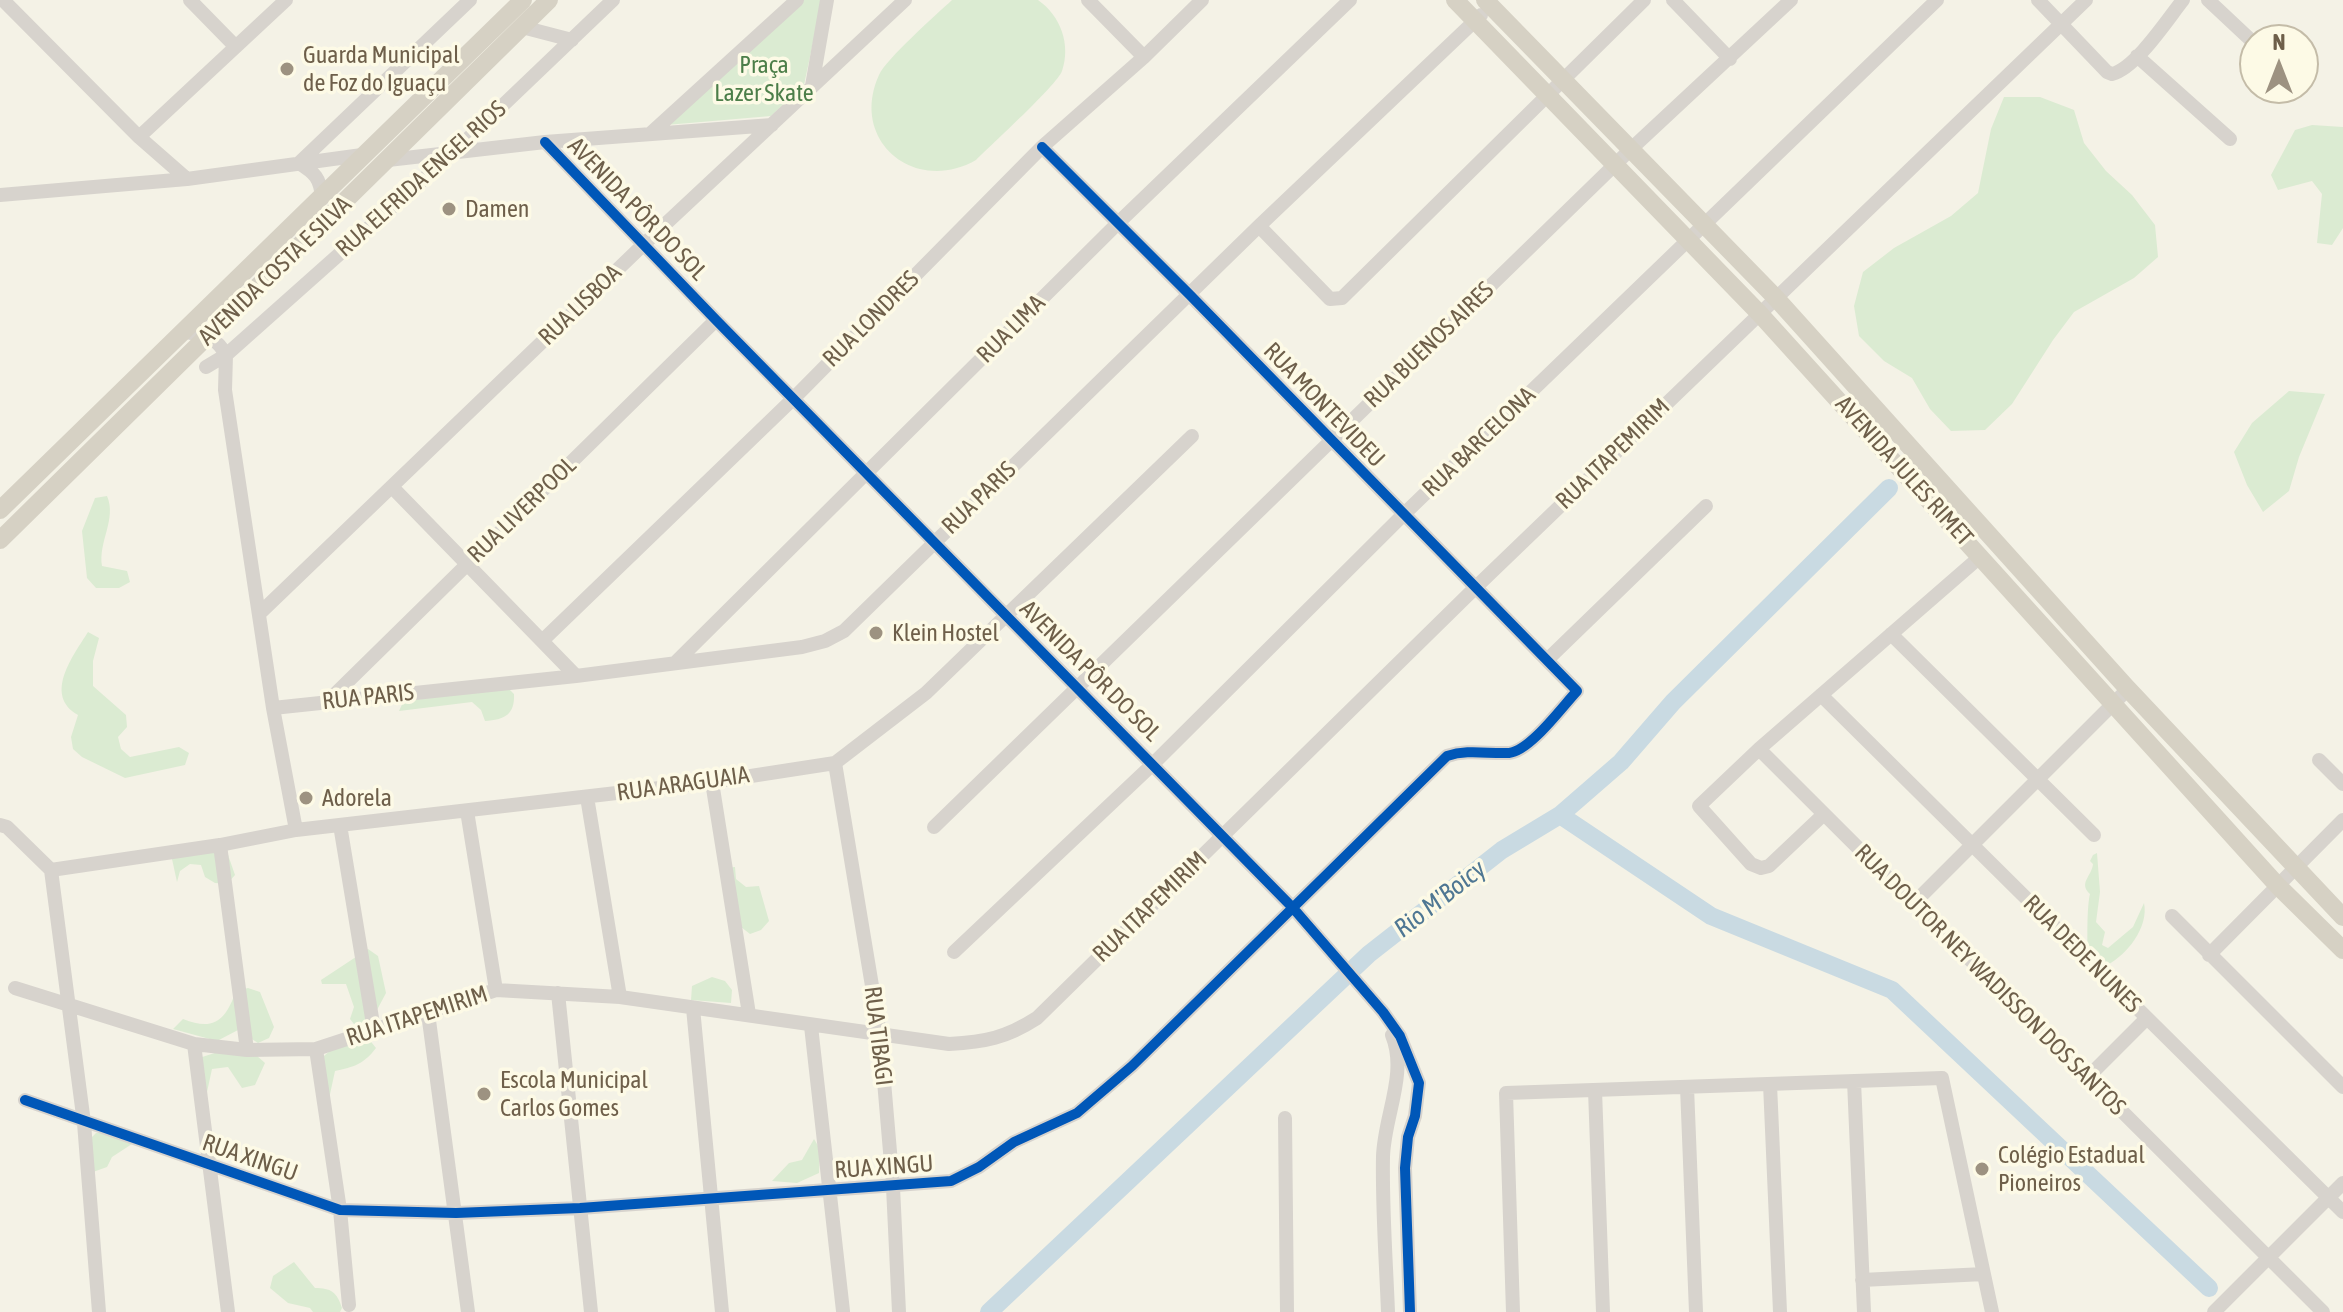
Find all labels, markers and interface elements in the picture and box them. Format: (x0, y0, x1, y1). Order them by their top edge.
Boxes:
north arrow (2239, 24, 2319, 104)
text: N (2273, 29, 2285, 55)
place label: Guarda Municipal de Foz do Iguaçu (303, 41, 460, 97)
park label: Praça Lazer Skate (714, 51, 814, 107)
marker: Guarda Municipal de Foz do Iguaçu (278, 60, 296, 78)
street label: RUA ELFRIDA ENGEL RIOS (330, 95, 512, 263)
street label: AVENIDA PÔR DO SOL (562, 132, 712, 286)
street label: AVENIDA COSTA E SILVA (192, 191, 358, 351)
place label: Damen (465, 195, 529, 223)
marker: Damen (440, 200, 458, 218)
street label: RUA LISBOA (533, 259, 627, 351)
street label: RUA LONDRES (817, 265, 925, 373)
street label: RUA BUENOS AIRES (1358, 276, 1500, 414)
street label: RUA LIMA (971, 289, 1051, 369)
street label: RUA MONTEVIDEU (1257, 337, 1391, 473)
street label: RUA BARCELONA (1417, 381, 1541, 503)
street label: AVENIDA JULES RIMET (1829, 390, 1979, 552)
street label: RUA ITAPEMIRIM (1550, 393, 1676, 515)
street label: RUA LIVERPOOL (462, 451, 582, 569)
street label: RUA PARIS (936, 456, 1022, 540)
street label: AVENIDA PÔR DO SOL (1014, 595, 1166, 747)
place label: Klein Hostel (892, 619, 999, 647)
marker: Klein Hostel (867, 624, 885, 642)
street label: RUA PARIS (321, 678, 415, 716)
street label: RUA ARAGUAIA (615, 760, 751, 808)
place label: Adorela (322, 784, 392, 812)
marker: Adorela (297, 789, 315, 807)
street label: RUA DOUTOR NEY WADISSON DOS SANTOS (1849, 839, 2131, 1121)
street label: RUA ITAPEMIRIM (1087, 846, 1213, 968)
water label: Rio M'Boicy (1388, 854, 1492, 944)
street label: RUA DEDE NUNES (2017, 889, 2147, 1019)
street label: RUA ITAPEMIRIM (343, 980, 491, 1052)
street label: RUA TIBAGI (858, 985, 898, 1087)
place label: Escola Municipal Carlos Gomes (500, 1066, 648, 1122)
marker: Escola Municipal Carlos Gomes (475, 1085, 493, 1103)
street label: RUA XINGU (198, 1128, 302, 1188)
place label: Colégio Estadual Pioneiros (1998, 1141, 2145, 1197)
street label: RUA XINGU (834, 1149, 934, 1185)
marker: Colégio Estadual Pioneiros (1973, 1160, 1991, 1178)

